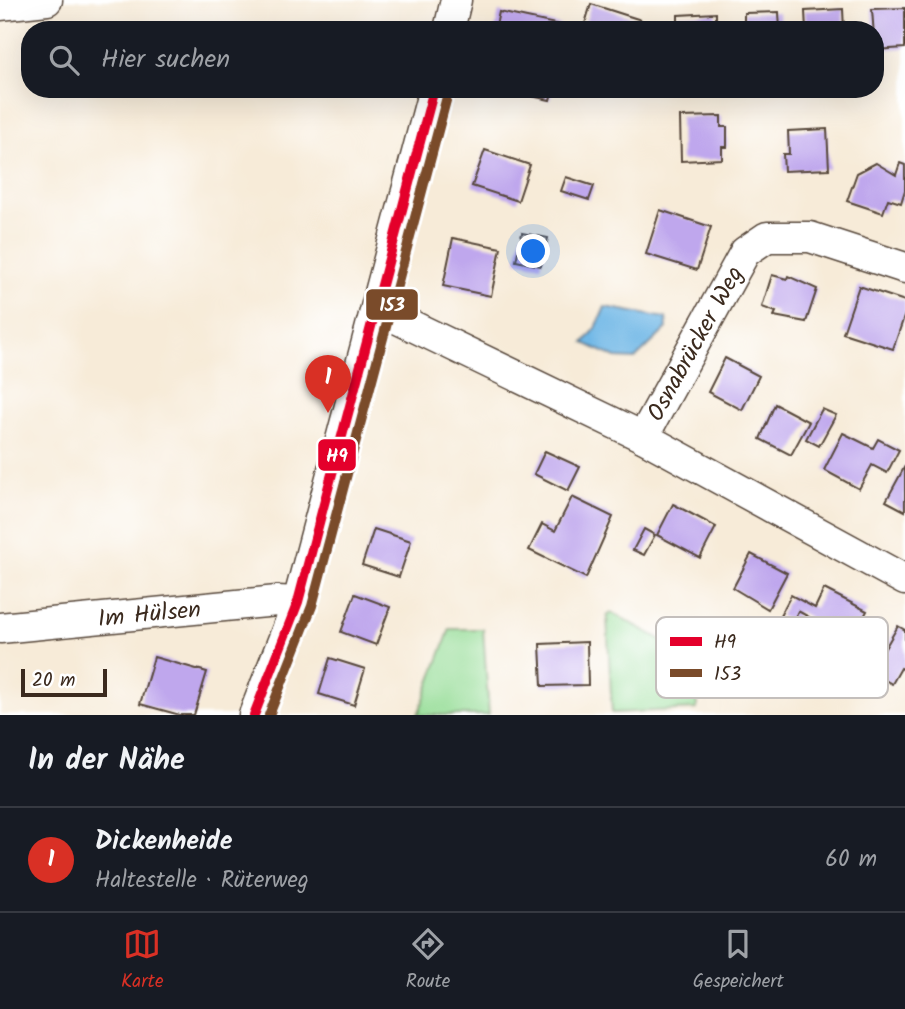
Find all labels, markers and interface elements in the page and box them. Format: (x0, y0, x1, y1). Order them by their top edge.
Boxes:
search box (21, 21, 884, 98)
text: Hier suchen (101, 39, 230, 81)
icon: search (45, 41, 83, 79)
your location (516, 234, 550, 268)
street label: Osnabrücker Weg (637, 259, 755, 429)
line badge: 153 (365, 288, 419, 321)
text: 153 (379, 291, 405, 321)
pin: 1 (305, 355, 351, 413)
line badge: H9 (317, 438, 357, 472)
text: H9 (326, 442, 348, 472)
street label: Im Hülsen (96, 591, 203, 639)
legend (656, 617, 888, 698)
text: H9 (714, 628, 736, 658)
text: 153 (714, 660, 741, 690)
scale bar (21, 666, 107, 698)
text: 20 m (32, 666, 75, 696)
text: In der Nähe (28, 737, 185, 785)
text: Dickenheide (95, 821, 233, 863)
text: 1 (48, 842, 54, 878)
text: 60 m (825, 842, 877, 878)
text: Haltestelle · Rüterweg (95, 863, 309, 899)
tab: Karte (121, 925, 163, 997)
tab: Route (406, 925, 450, 997)
tab: Gespeichert (693, 925, 784, 997)

